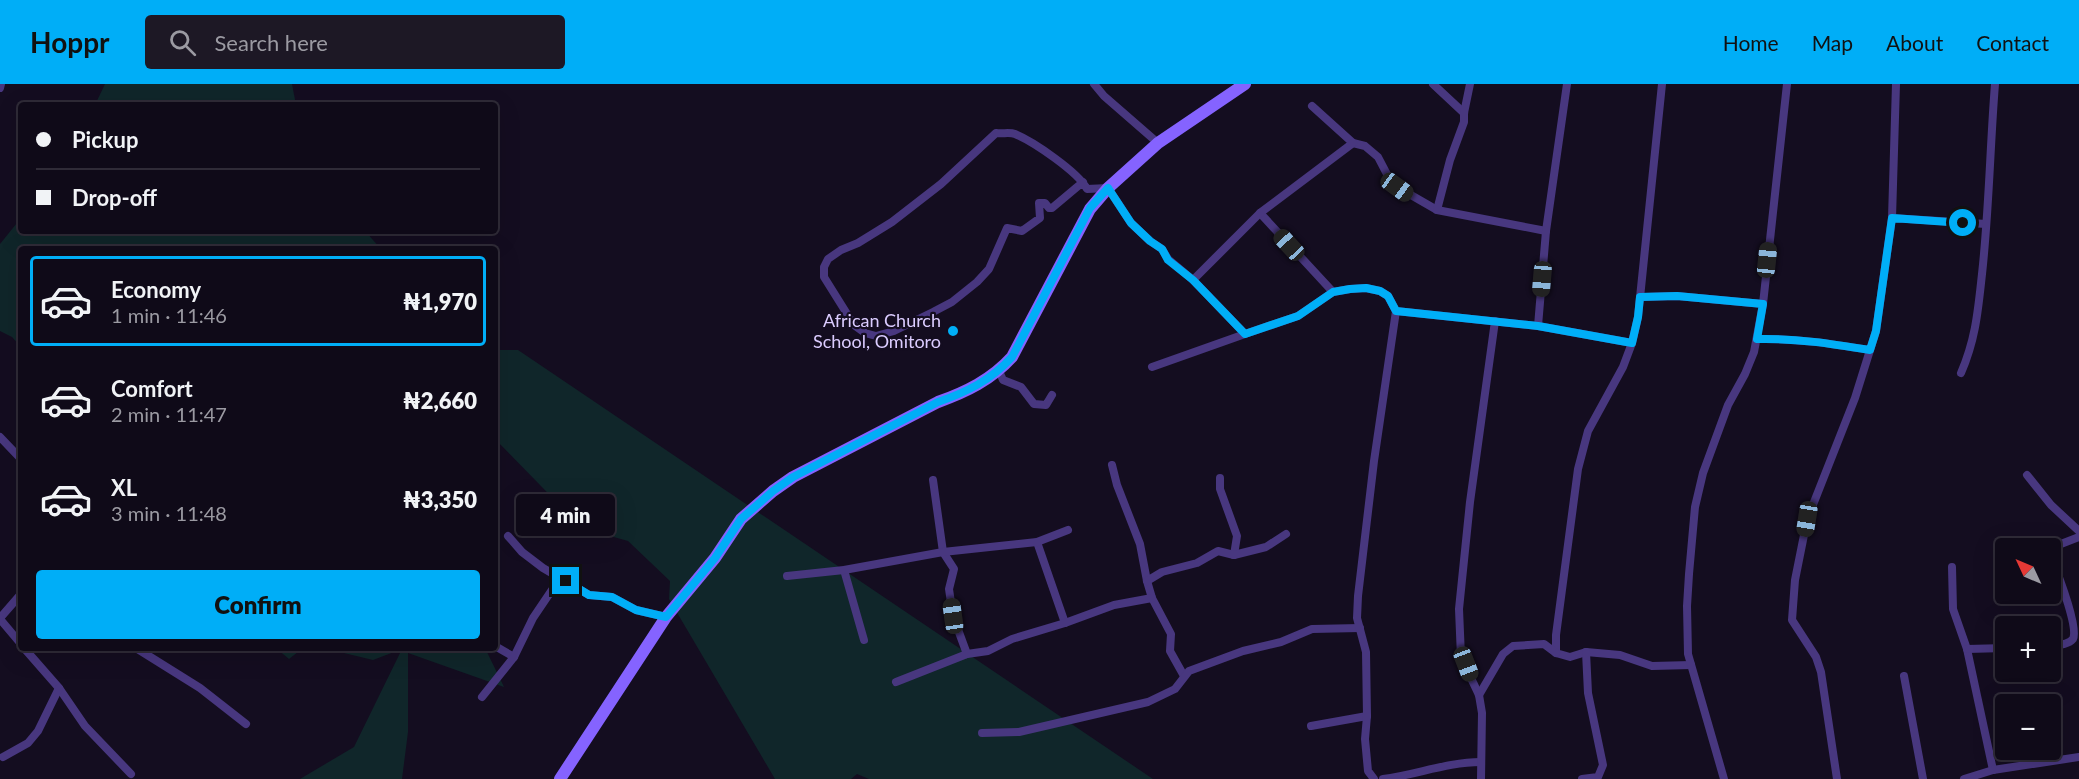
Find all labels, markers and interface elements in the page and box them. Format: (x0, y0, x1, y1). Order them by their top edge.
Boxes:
search box (145, 15, 565, 69)
text: Hoppr (30, 25, 109, 59)
icon: search (166, 26, 199, 59)
text: Search here (214, 29, 328, 56)
text: Home (1723, 30, 1779, 55)
text: Map (1812, 30, 1853, 55)
text: About (1886, 30, 1943, 55)
text: Contact (1976, 30, 2049, 55)
text: Pickup (72, 126, 138, 153)
car (1377, 169, 1417, 205)
text: Drop-off (72, 184, 157, 211)
route start (1949, 209, 1976, 236)
car (1270, 226, 1308, 264)
car (1756, 241, 1778, 279)
car (1531, 260, 1553, 298)
icon: car (39, 274, 93, 328)
text: Economy (111, 276, 201, 303)
text: ₦1,970 (403, 288, 477, 315)
text: 1 min · 11:46 (111, 303, 227, 327)
place label: African Church School, Omitoro (813, 309, 941, 352)
marker: African Church School, Omitoro (946, 324, 960, 338)
icon: car (39, 373, 93, 427)
text: Comfort (111, 375, 193, 402)
text: ₦2,660 (403, 387, 477, 414)
text: 2 min · 11:47 (111, 402, 227, 426)
icon: car (39, 472, 93, 526)
text: XL (111, 474, 137, 501)
text: ₦3,350 (403, 486, 477, 513)
callout: 4 min (516, 494, 616, 536)
car (1795, 500, 1819, 538)
text: 3 min · 11:48 (111, 501, 227, 525)
text: 4 min (541, 503, 590, 527)
north arrow (1995, 538, 2061, 604)
map controls (1995, 538, 2061, 760)
route end (552, 567, 579, 594)
button: Confirm (36, 570, 480, 639)
car (942, 597, 964, 635)
button: + (1995, 616, 2061, 682)
car (1451, 644, 1481, 684)
button: − (1995, 694, 2061, 760)

